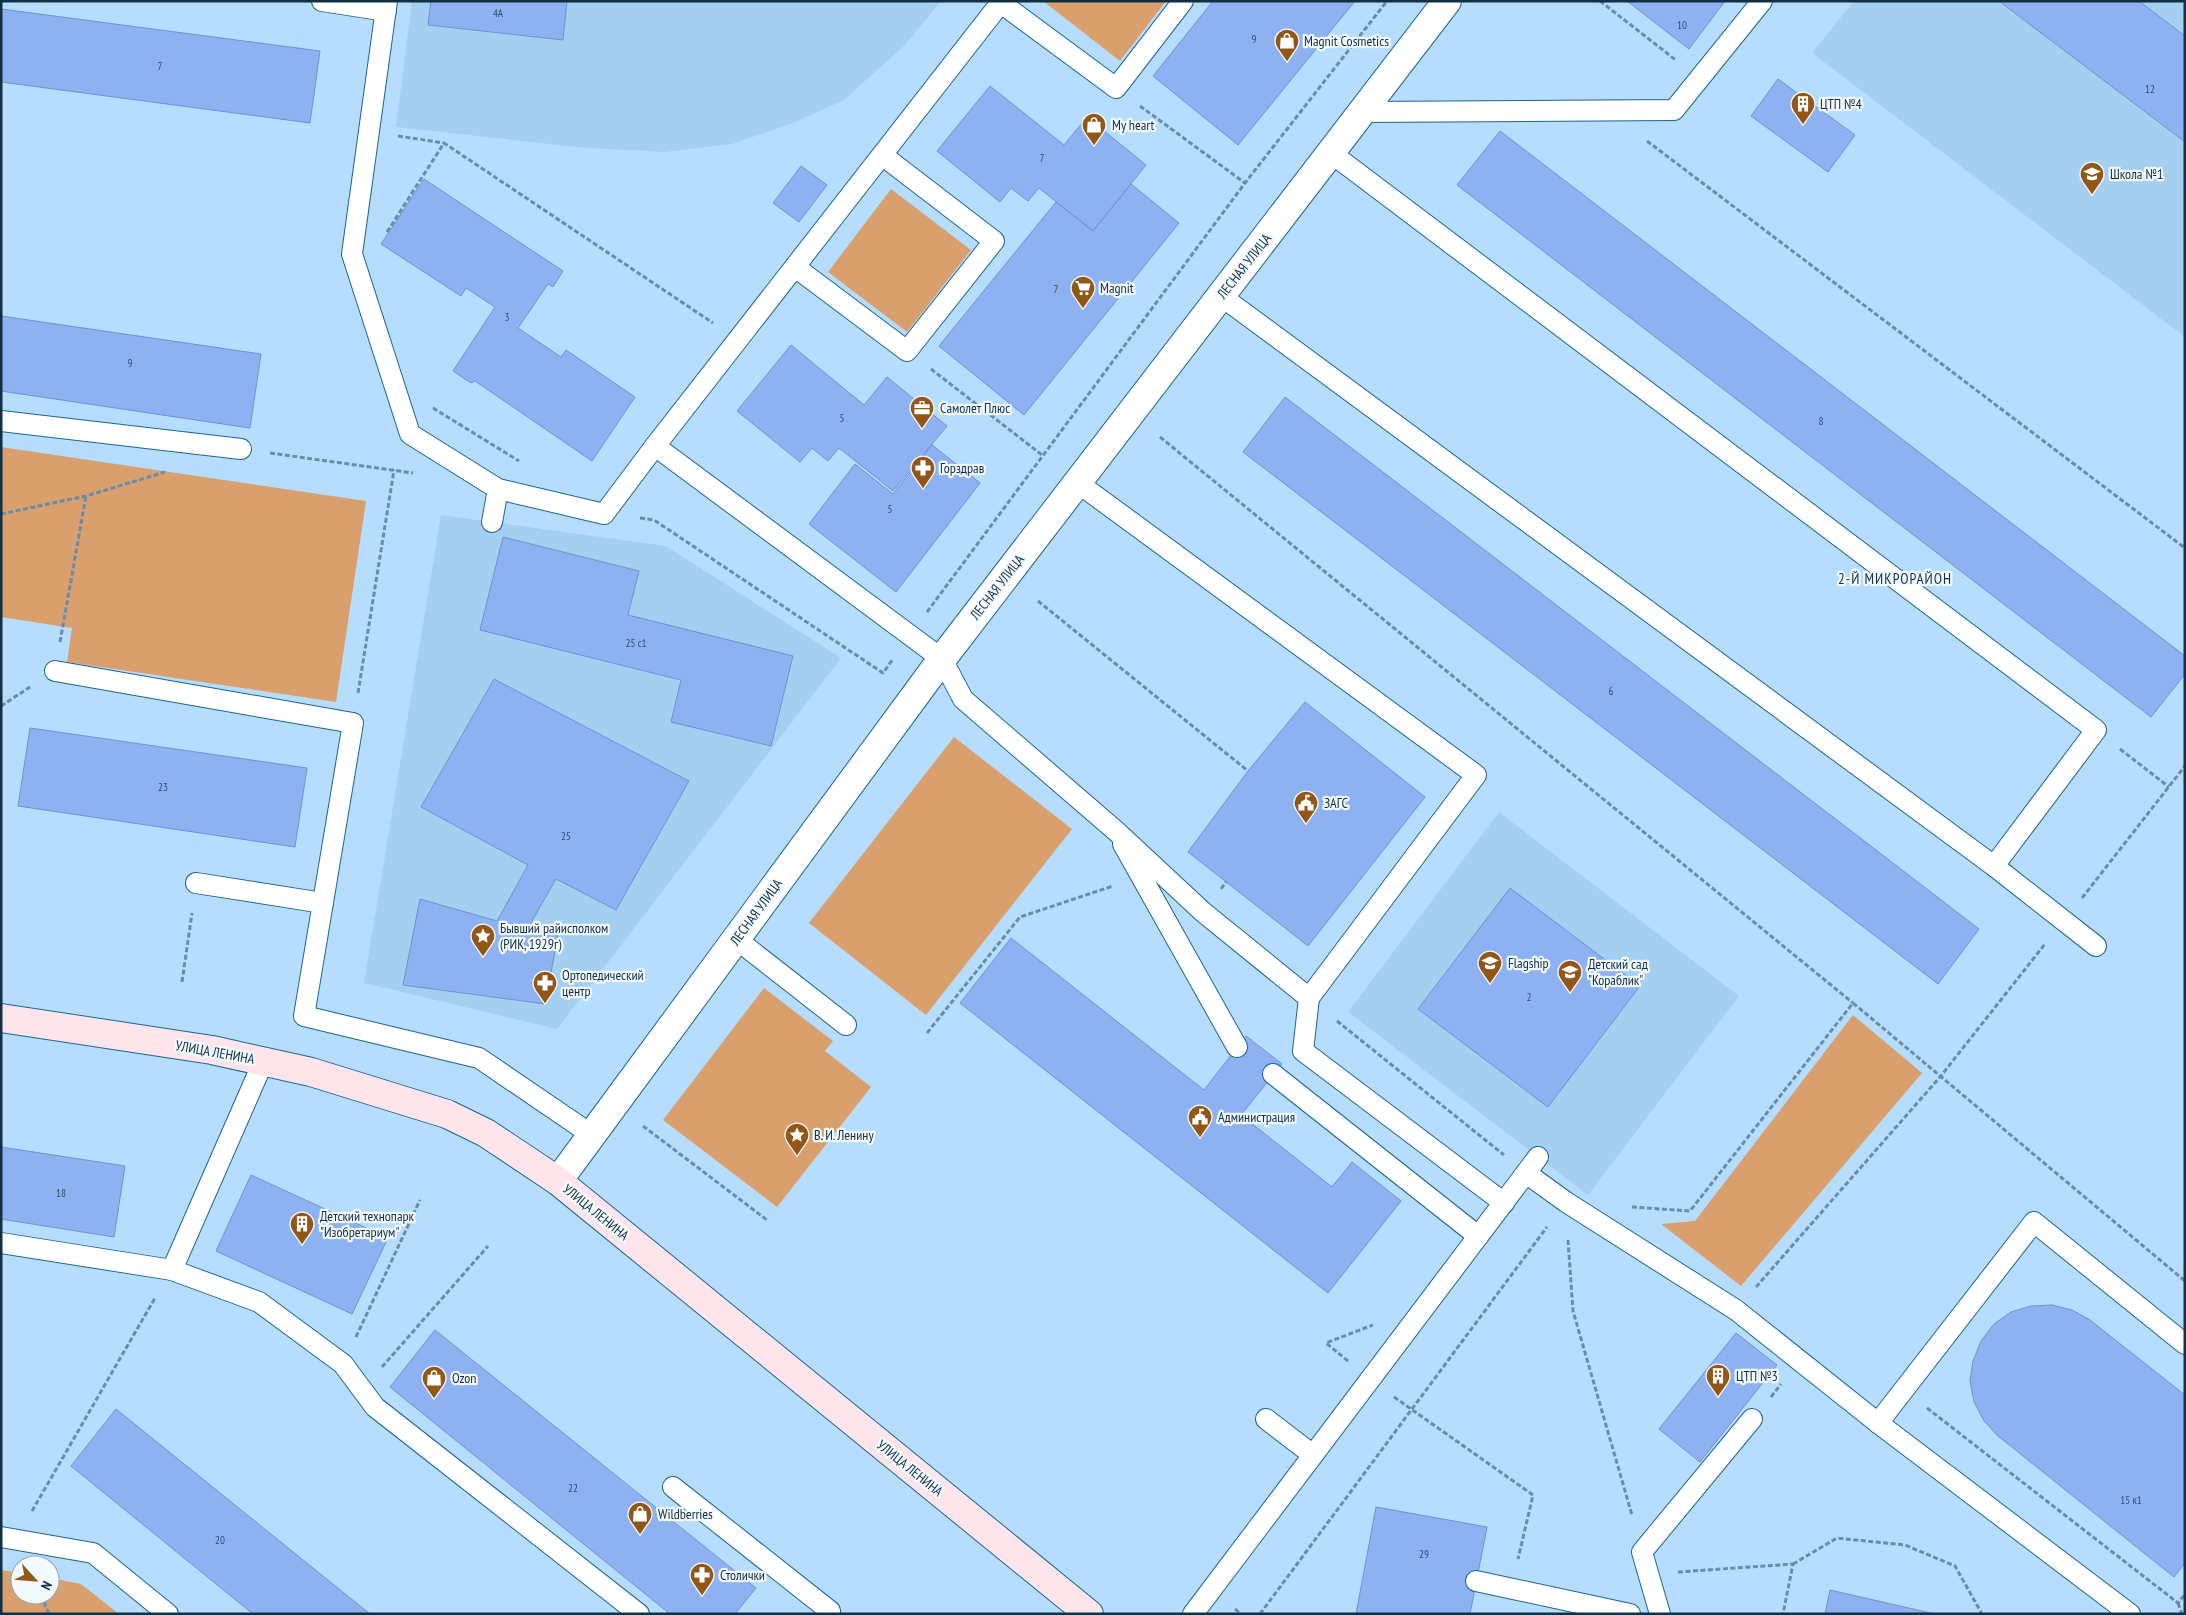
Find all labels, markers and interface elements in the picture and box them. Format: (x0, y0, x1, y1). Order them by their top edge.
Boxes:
house number: 4А (493, 6, 504, 20)
house number: 10 (1677, 18, 1687, 32)
shop icon: Magnit Cosmetics (1274, 28, 1300, 62)
house number: 9 (1252, 32, 1257, 46)
place label: Magnit Cosmetics (1304, 32, 1389, 50)
house number: 7 (158, 59, 163, 73)
house number: 12 (2145, 82, 2155, 96)
building icon: ЦТП №4 (1790, 91, 1816, 125)
place label: ЦТП №4 (1820, 95, 1863, 113)
shop icon: My heart (1081, 112, 1107, 146)
place label: My heart (1112, 116, 1154, 134)
house number: 7 (1040, 151, 1045, 165)
school or university icon: Школа №1 (2079, 161, 2105, 195)
place label: Школа №1 (2110, 165, 2163, 183)
street label: ЛЕСНАЯ УЛИЦА (1212, 230, 1275, 303)
supermarket icon: Magnit (1070, 275, 1096, 309)
place label: Magnit (1100, 279, 1134, 297)
house number: 7 (1054, 282, 1059, 296)
house number: 3 (505, 310, 510, 324)
house number: 9 (128, 356, 133, 370)
office icon: Самолет Плюс (909, 395, 935, 429)
place label: Самолет Плюс (940, 399, 1010, 417)
house number: 5 (840, 411, 845, 425)
house number: 8 (1819, 414, 1824, 428)
pharmacy icon: Горздрав (910, 455, 936, 489)
place label: Горздрав (940, 459, 985, 477)
house number: 5 (888, 502, 893, 516)
street label: ЛЕСНАЯ УЛИЦА (965, 551, 1028, 624)
district label: 2-Й МИКРОРАЙОН (1838, 569, 1952, 588)
house number: 25 с1 (625, 636, 647, 650)
house number: 6 (1609, 684, 1614, 698)
house number: 23 (158, 780, 168, 794)
public building icon: ЗАГС (1293, 790, 1319, 824)
place label: ЗАГС (1324, 794, 1348, 812)
house number: 25 (561, 829, 571, 843)
street label: ЛЕСНАЯ УЛИЦА (725, 875, 786, 950)
place label: Бывший райисполком (РИК, 1929г) (500, 919, 608, 953)
place icon: Бывший райисполком (РИК, 1929г) (470, 923, 496, 957)
school or university icon: Flagship (1477, 950, 1503, 984)
place label: Flagship (1508, 954, 1549, 972)
place label: Детский сад "Кораблик" (1588, 955, 1648, 989)
school or university icon: Детский сад "Кораблик" (1557, 959, 1583, 993)
place label: Ортопедический центр (562, 966, 644, 1000)
pharmacy icon: Ортопедический центр (532, 970, 558, 1004)
house number: 2 (1527, 990, 1532, 1004)
street label: УЛИЦА ЛЕНИНА (174, 1036, 256, 1068)
public building icon: Администрация (1187, 1104, 1213, 1138)
place label: Администрация (1218, 1108, 1295, 1126)
place icon: В. И. Ленину (784, 1122, 810, 1156)
place label: В. И. Ленину (814, 1126, 874, 1144)
street label: УЛИЦА ЛЕНИНА (559, 1180, 633, 1244)
house number: 18 (56, 1186, 66, 1200)
place label: Детский технопарк "Изобретариум" (320, 1207, 415, 1241)
building icon: Детский технопарк "Изобретариум" (289, 1211, 315, 1245)
building icon: ЦТП №3 (1705, 1363, 1731, 1397)
shop icon: Ozon (421, 1365, 447, 1399)
place label: ЦТП №3 (1736, 1367, 1778, 1385)
place label: Ozon (452, 1369, 477, 1387)
street label: УЛИЦА ЛЕНИНА (873, 1436, 947, 1500)
house number: 22 (568, 1481, 578, 1495)
house number: 15 к1 (2120, 1493, 2142, 1507)
shop icon: Wildberries (627, 1501, 653, 1535)
place label: Wildberries (658, 1505, 713, 1523)
house number: 20 (215, 1533, 225, 1547)
house number: 29 (1419, 1547, 1429, 1561)
north arrow (10, 1555, 60, 1605)
pharmacy icon: Столички (689, 1562, 715, 1596)
place label: Столички (720, 1566, 765, 1584)
text: N (37, 1578, 56, 1593)

